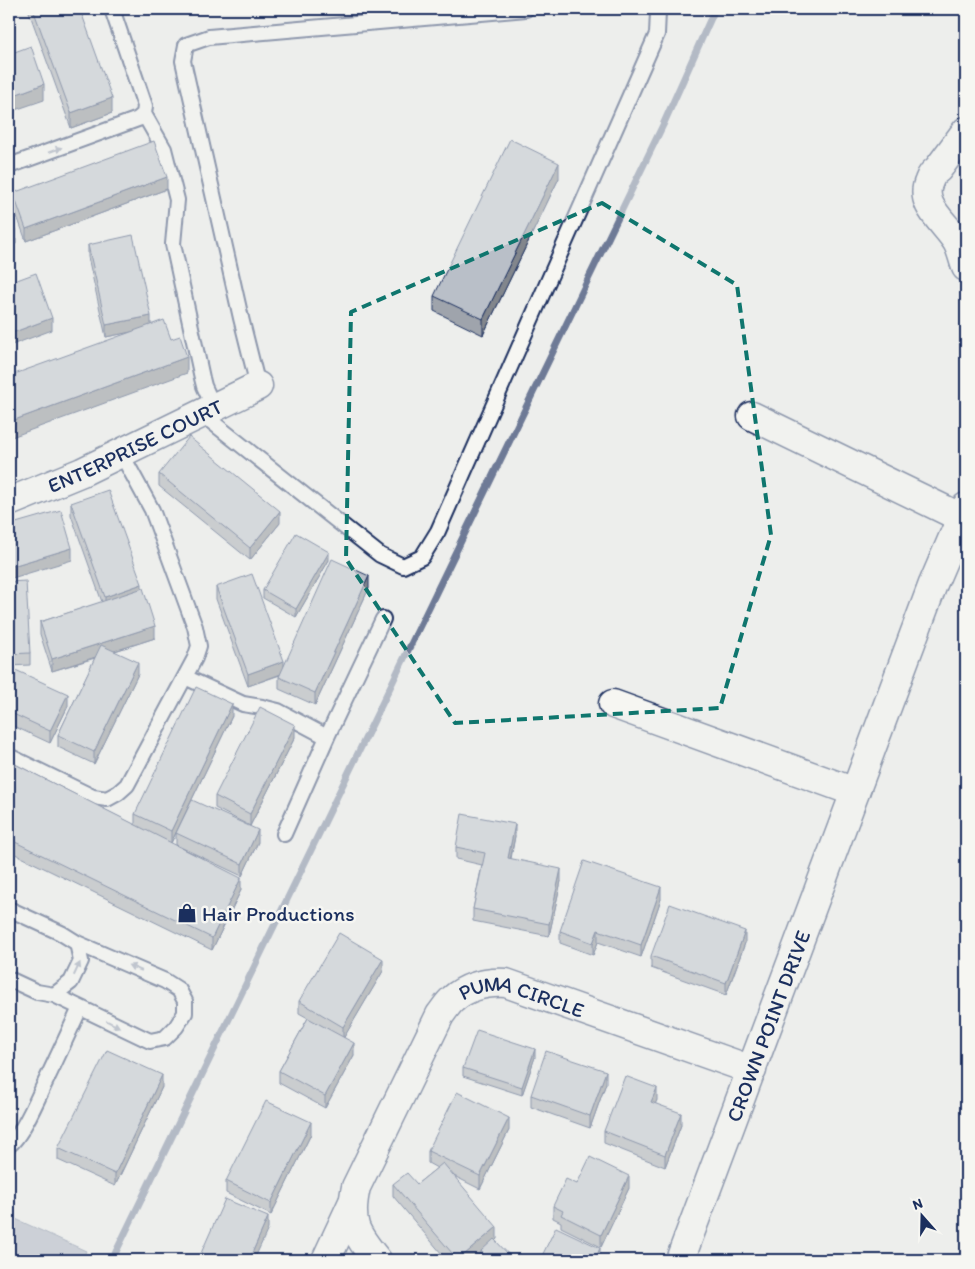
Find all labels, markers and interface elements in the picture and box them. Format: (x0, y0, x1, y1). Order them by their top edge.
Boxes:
one-way arrow (47, 146, 62, 153)
street label: ENTERPRISE COURT (44, 393, 226, 497)
place label: Hair Productions (202, 901, 355, 926)
shop icon: Hair Productions (176, 902, 198, 924)
street label: CROWN POINT DRIVE (720, 926, 815, 1125)
one-way arrow (73, 962, 81, 977)
one-way arrow (128, 963, 142, 971)
street label: PUMA CIRCLE (454, 969, 588, 1022)
one-way arrow (106, 1020, 120, 1028)
north arrow (898, 1192, 948, 1242)
text: N (910, 1195, 925, 1214)

